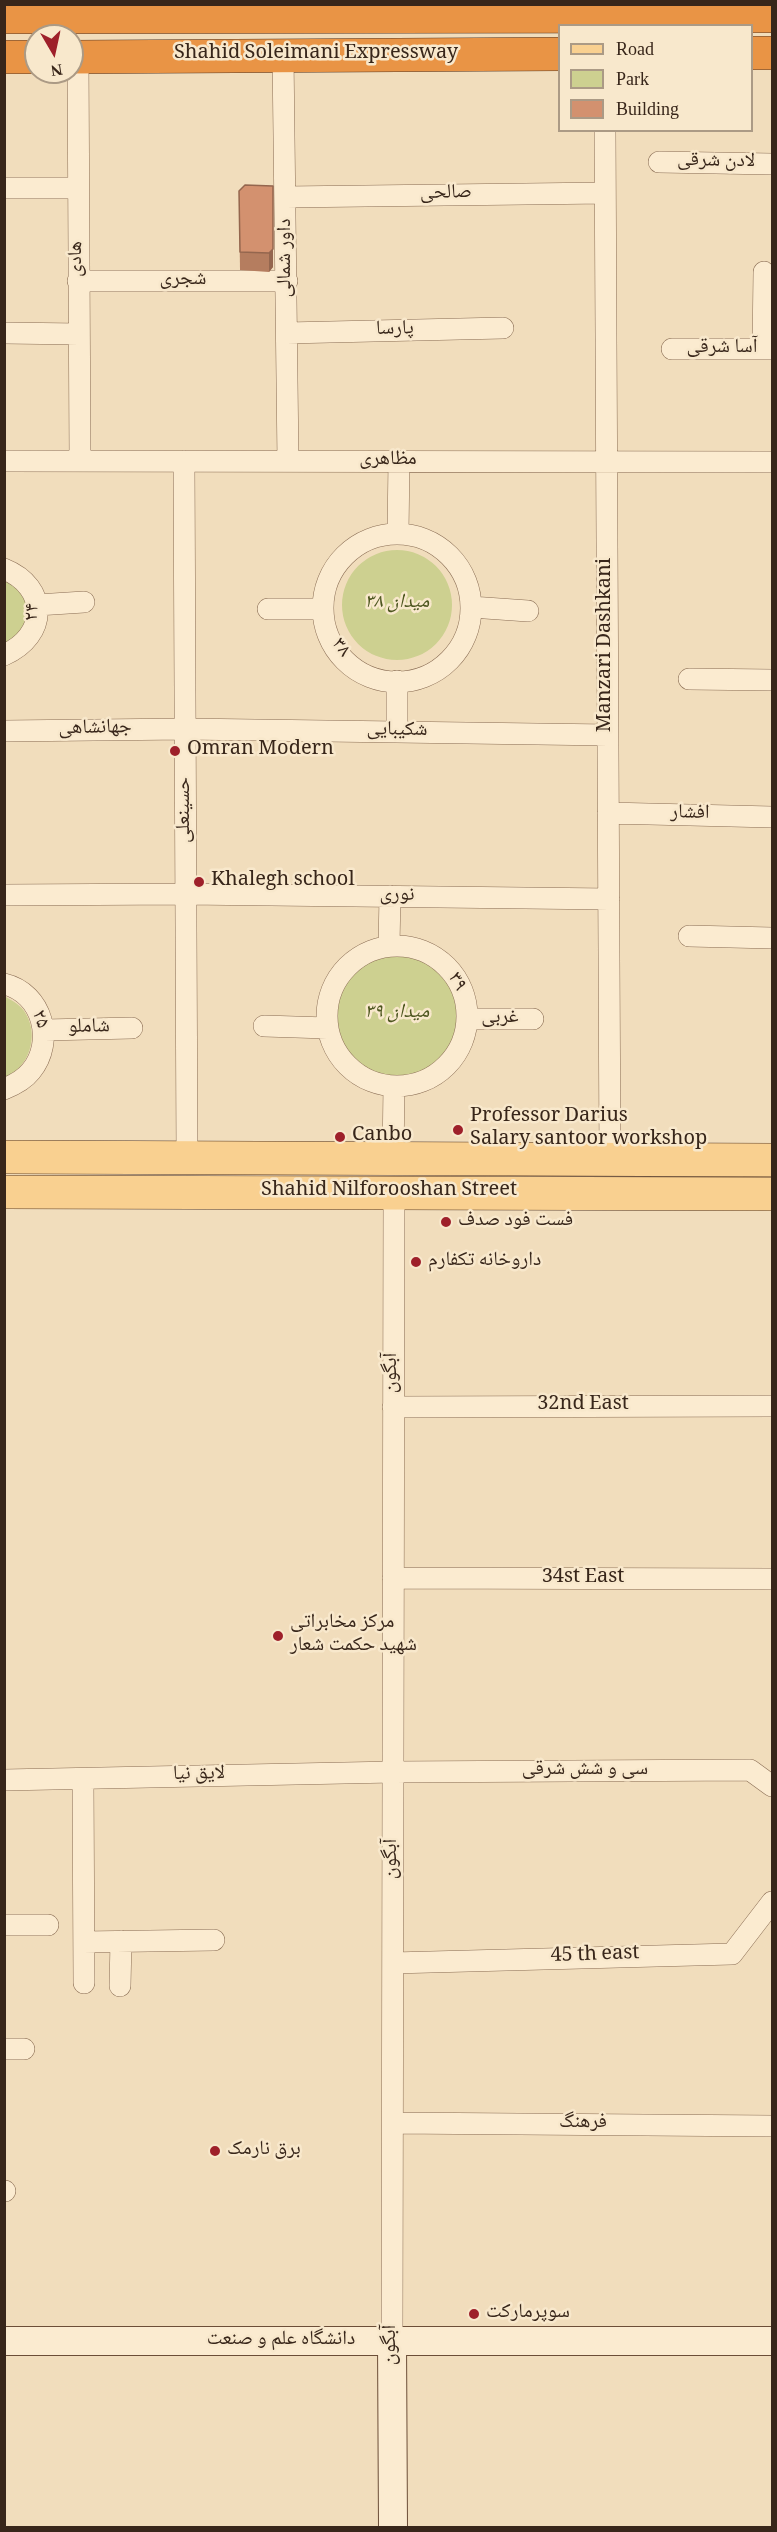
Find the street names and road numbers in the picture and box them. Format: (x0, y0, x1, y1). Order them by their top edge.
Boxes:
street label: Shahid Soleimani Expressway (174, 43, 458, 67)
street label: لادن شرقی (677, 150, 755, 176)
street label: صالحی (420, 183, 472, 207)
street label: داور شمالی (275, 219, 299, 297)
street label: هادی (66, 241, 90, 277)
street label: شجری (160, 269, 206, 293)
street label: پارسا (376, 319, 414, 343)
street label: آسا شرقی (687, 337, 757, 361)
street label: مظاهری (359, 449, 417, 473)
street label: Manzari Dashkani (595, 558, 619, 732)
street label: ۲۴ (22, 603, 46, 621)
street label: ۳۸ (324, 635, 354, 663)
street label: جهانشاهی (58, 717, 132, 743)
street label: شکیبایی (366, 719, 428, 745)
street label: حسینعلی (174, 777, 198, 843)
street label: افشار (670, 803, 710, 827)
street label: نوری (379, 885, 415, 909)
street label: ۳۹ (440, 969, 470, 997)
street label: ۲۵ (24, 1007, 52, 1033)
street label: غربی (481, 1007, 519, 1031)
street label: شاملو (68, 1017, 110, 1041)
street label: Shahid Nilforooshan Street (261, 1180, 517, 1204)
street label: آبگون (381, 1353, 405, 1393)
street label: 32nd East (537, 1394, 629, 1418)
street label: 34st East (542, 1567, 624, 1591)
street label: سی و شش شرقی (522, 1759, 648, 1783)
street label: لایق نیا (173, 1764, 225, 1788)
street label: آبگون (381, 1839, 405, 1879)
street label: 45 th east (550, 1943, 640, 1971)
street label: فرهنگ (559, 2112, 607, 2136)
street label: آبگون (380, 2325, 404, 2365)
street label: دانشگاه علم و صنعت (207, 2329, 355, 2353)

